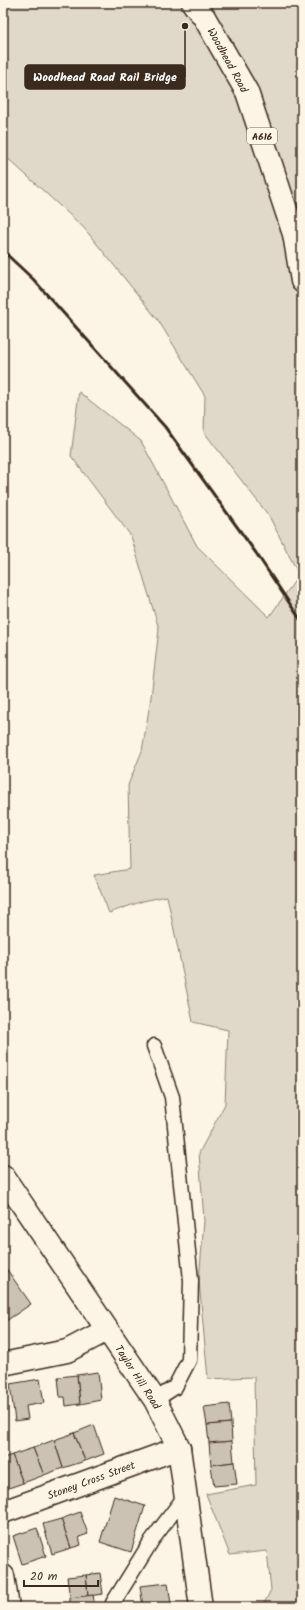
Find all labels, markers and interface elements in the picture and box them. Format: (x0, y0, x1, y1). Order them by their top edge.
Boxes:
street label: Woodhead Road (202, 25, 253, 97)
callout: Woodhead Road Rail Bridge (25, 65, 185, 89)
text: Woodhead Road Rail Bridge (33, 68, 177, 87)
road number: A616 (247, 128, 277, 144)
street label: Taylor Hill Road (110, 1342, 165, 1414)
street label: Stoney Cross Street (45, 1456, 139, 1505)
scale bar (24, 1562, 98, 1588)
text: 20 m (30, 1567, 58, 1586)

